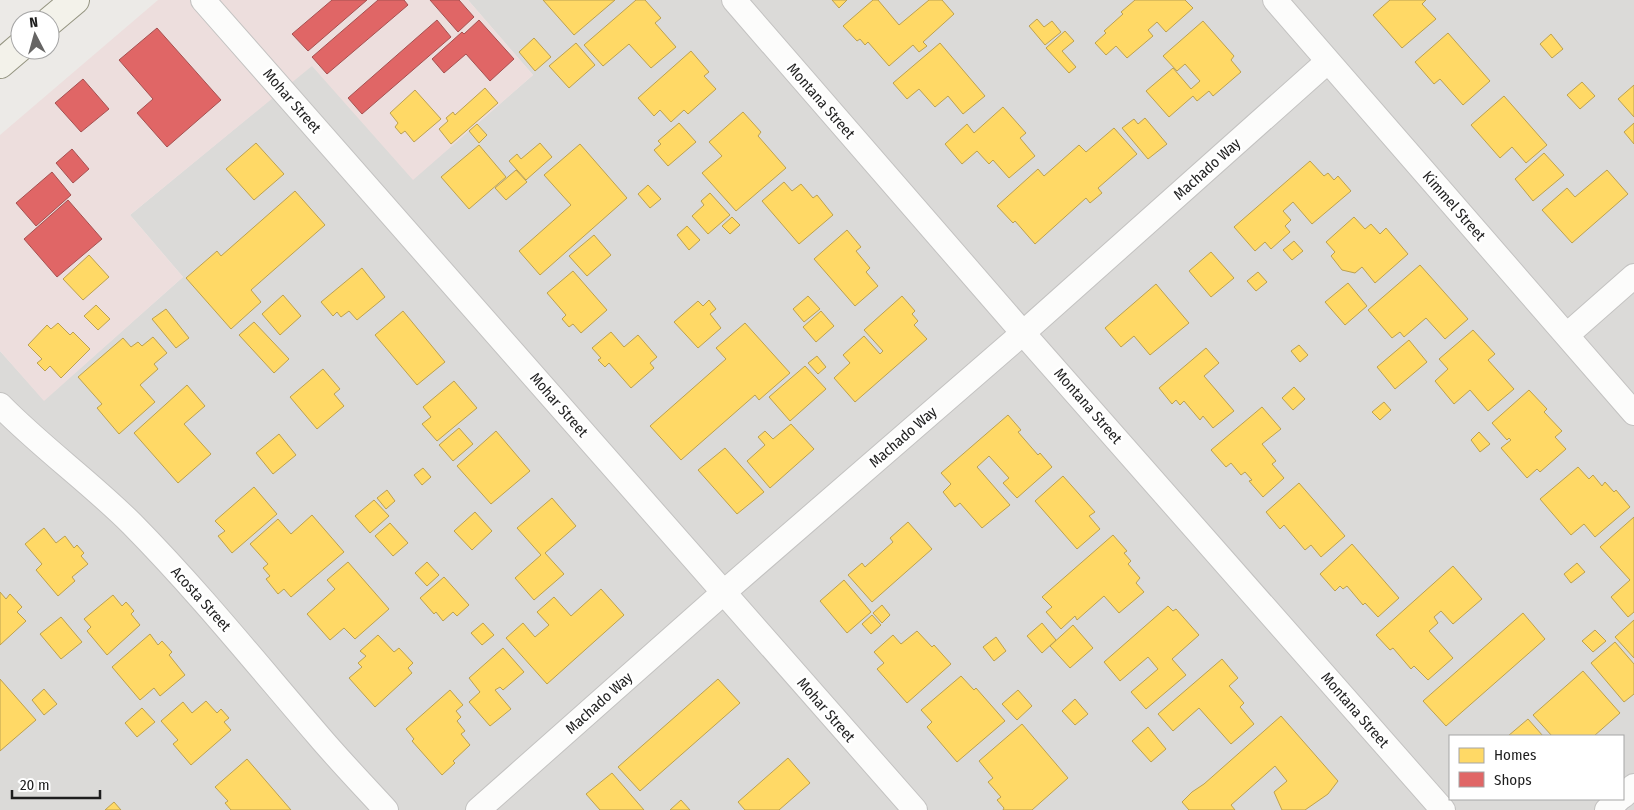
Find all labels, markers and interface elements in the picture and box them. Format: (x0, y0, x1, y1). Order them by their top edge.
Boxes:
north arrow (10, 10, 60, 60)
text: N (29, 14, 39, 31)
street label: Montana Street (783, 60, 859, 143)
street label: Mohar Street (259, 65, 325, 137)
street label: Machado Way (1170, 134, 1244, 204)
street label: Kimmel Street (1419, 167, 1489, 245)
street label: Montana Street (1050, 365, 1126, 448)
street label: Mohar Street (526, 369, 592, 441)
street label: Machado Way (865, 403, 941, 471)
street label: Acosta Street (167, 563, 235, 635)
street label: Machado Way (562, 668, 636, 738)
street label: Montana Street (1317, 669, 1393, 752)
street label: Mohar Street (793, 674, 859, 746)
legend (1449, 735, 1624, 800)
text: Homes (1494, 746, 1536, 764)
scale bar (12, 768, 100, 800)
text: Shops (1494, 771, 1532, 789)
text: 20 m (20, 776, 50, 794)

